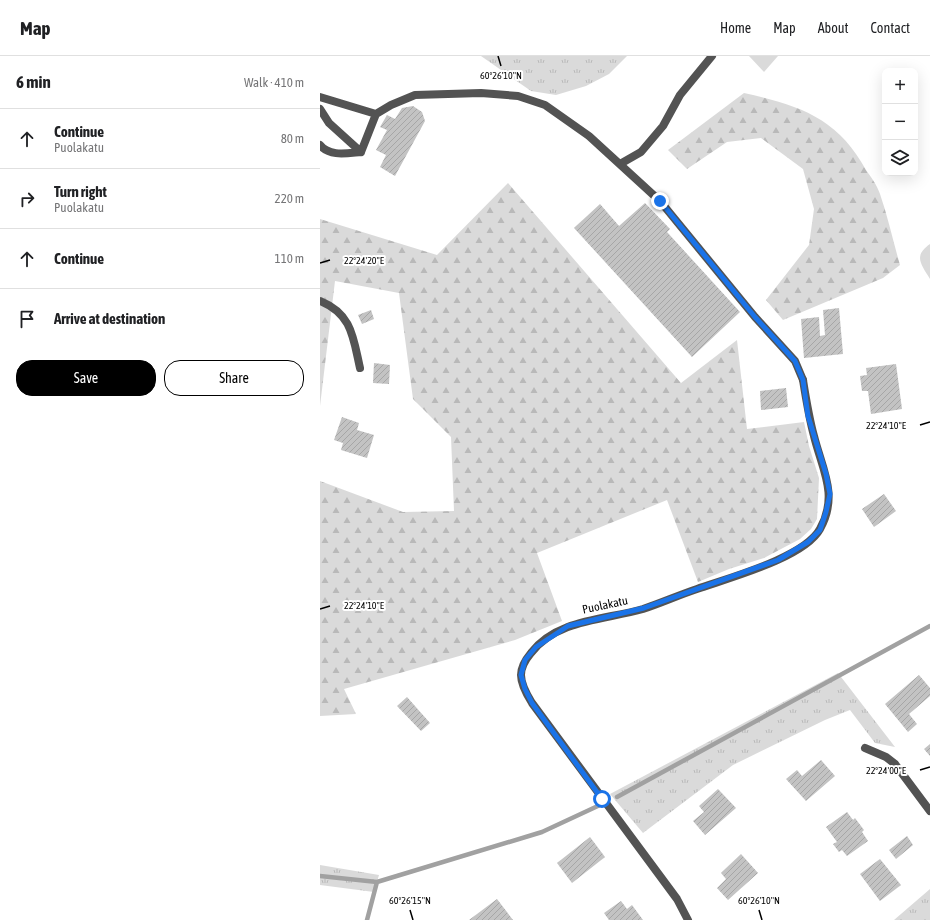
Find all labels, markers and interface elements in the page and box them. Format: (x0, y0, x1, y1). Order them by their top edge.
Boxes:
text: Map (20, 17, 51, 39)
text: Home (720, 20, 751, 36)
text: Map (773, 20, 796, 36)
text: About (818, 20, 849, 36)
text: Contact (871, 20, 910, 36)
map controls (882, 68, 918, 176)
button: + (882, 68, 918, 104)
text: 60°26'10"N (480, 70, 522, 81)
text: 6 min (16, 72, 51, 92)
text: Walk · 410 m (244, 75, 304, 90)
button: − (882, 104, 918, 140)
text: Continue (54, 123, 104, 140)
icon: ahead (16, 128, 38, 150)
text: 80 m (281, 131, 304, 146)
text: Puolakatu (54, 140, 104, 155)
button: layers (882, 140, 918, 176)
text: Turn right (54, 183, 107, 200)
icon: right (16, 188, 38, 210)
text: 220 m (275, 191, 304, 206)
route end (651, 192, 669, 210)
text: Puolakatu (54, 200, 104, 215)
icon: ahead (16, 248, 38, 270)
text: Continue (54, 250, 104, 267)
text: 110 m (275, 251, 304, 266)
text: 22°24'20"E (344, 255, 385, 266)
icon: arrive (16, 308, 38, 330)
text: Arrive at destination (54, 310, 165, 327)
button: Save (16, 360, 156, 396)
button: Share (164, 360, 304, 396)
text: 22°24'10"E (866, 420, 907, 431)
street label: Puolakatu (581, 593, 629, 617)
text: 22°24'10"E (344, 600, 385, 611)
text: 22°24'00"E (866, 765, 907, 776)
route start (593, 790, 611, 808)
text: 60°26'15"N (389, 895, 431, 906)
text: 60°26'10"N (738, 895, 780, 906)

